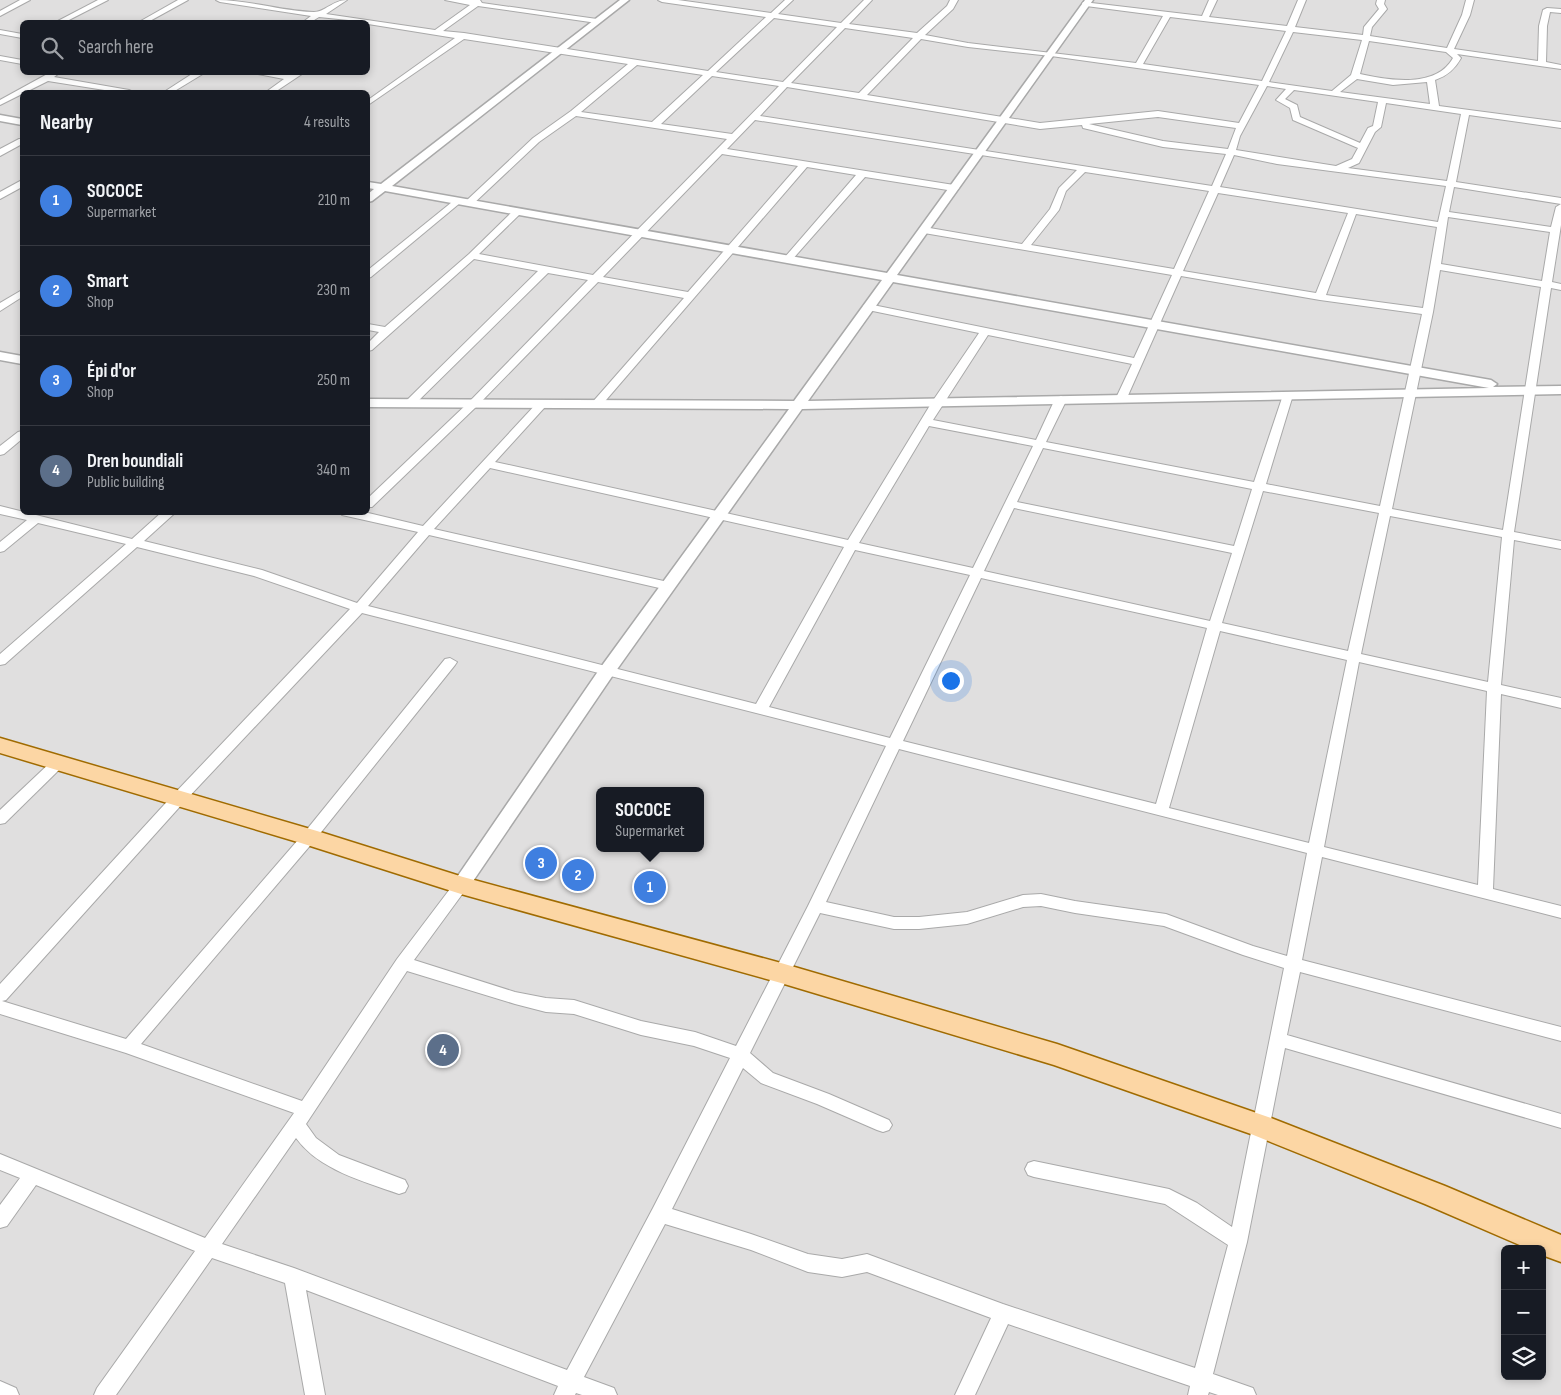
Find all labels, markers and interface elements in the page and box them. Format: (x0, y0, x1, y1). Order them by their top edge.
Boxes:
search box (20, 20, 370, 75)
icon: search (38, 34, 66, 62)
text: Search here (78, 36, 154, 59)
text: Nearby (40, 110, 93, 135)
text: 4 results (304, 113, 350, 132)
text: SOCOCE (87, 180, 143, 203)
text: 1 (53, 191, 59, 210)
text: 210 m (318, 191, 350, 210)
text: Supermarket (87, 203, 156, 222)
text: Smart (87, 270, 128, 293)
text: 2 (52, 281, 60, 300)
text: 230 m (317, 281, 350, 300)
text: Shop (87, 293, 114, 312)
text: Épi d'or (87, 360, 136, 383)
text: 3 (52, 371, 60, 390)
text: 250 m (317, 371, 350, 390)
text: Shop (87, 383, 114, 402)
text: Dren boundiali (87, 450, 183, 473)
text: 4 (52, 461, 60, 480)
text: 340 m (317, 461, 350, 480)
text: Public building (87, 473, 164, 492)
your location (938, 668, 964, 694)
popup (596, 787, 704, 852)
text: SOCOCE (615, 799, 671, 822)
text: Supermarket (615, 822, 685, 841)
pin: 3 (525, 844, 557, 882)
pin: 2 (562, 856, 594, 894)
pin: 1 (634, 868, 666, 906)
pin: 4 (427, 1031, 459, 1069)
map controls (1501, 1245, 1546, 1380)
button: + (1501, 1245, 1546, 1290)
button: − (1501, 1290, 1546, 1335)
button: layers (1501, 1335, 1546, 1380)

